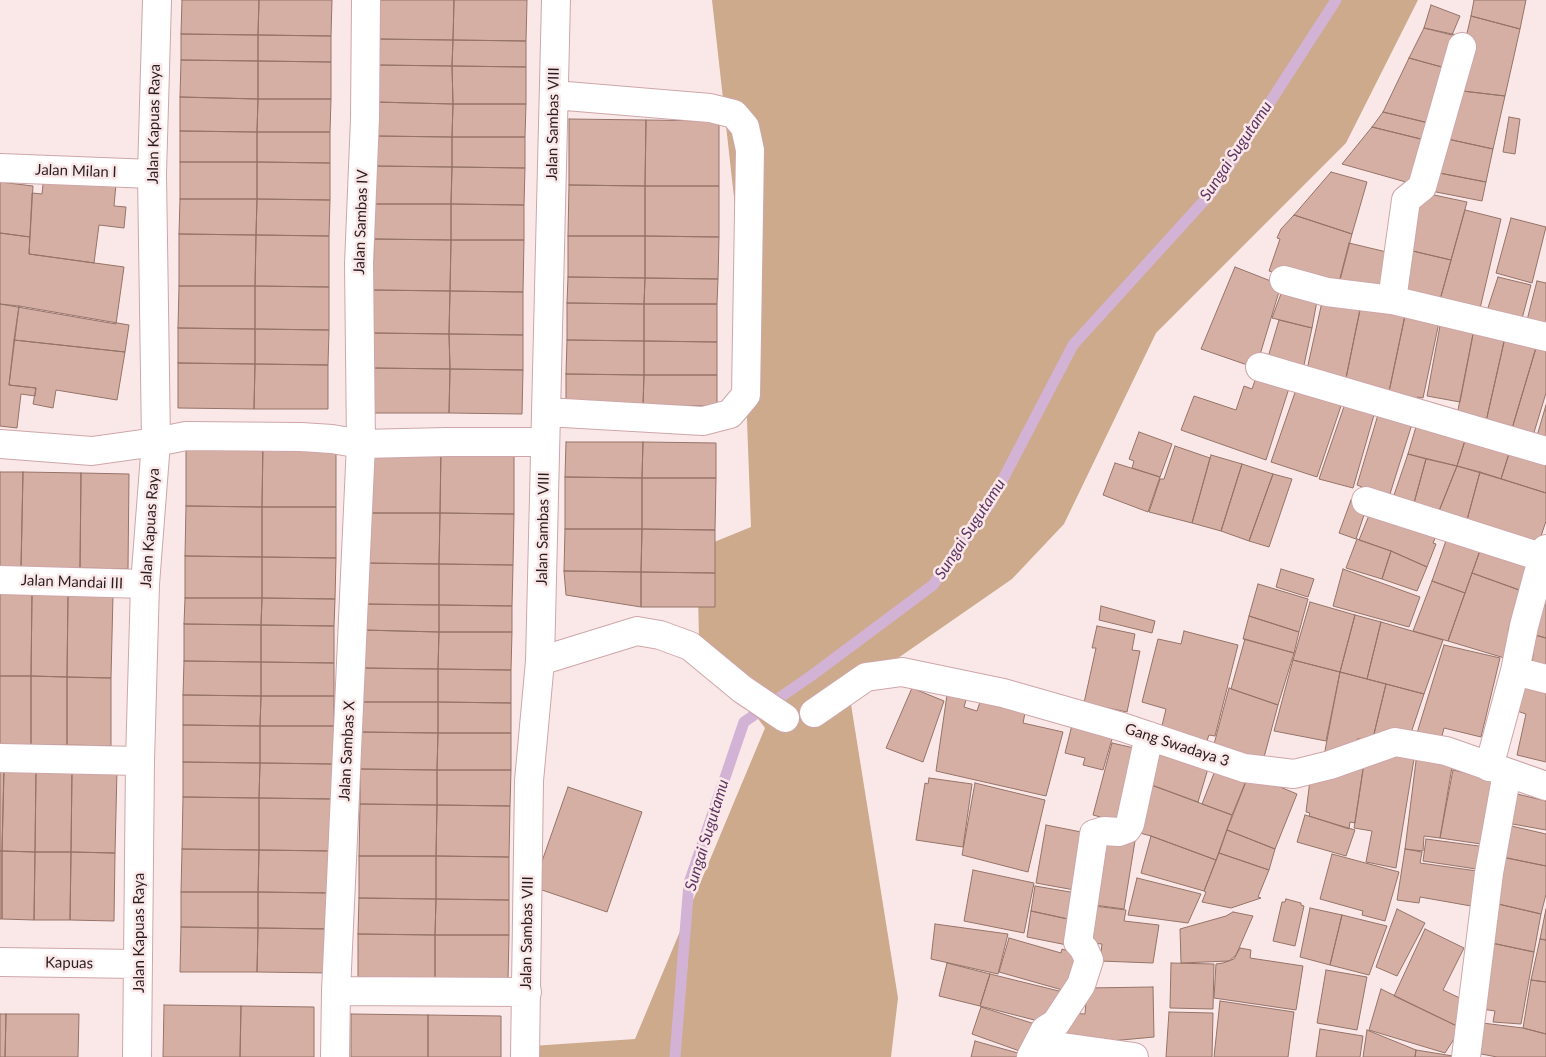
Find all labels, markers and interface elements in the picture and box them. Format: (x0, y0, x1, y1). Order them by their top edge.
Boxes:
street label: Jalan Kapuas Raya (144, 64, 164, 184)
street label: Jalan Sambas VIII (543, 67, 563, 181)
water label: Sungai Sugutamu (1196, 98, 1276, 204)
street label: Jalan Milan I (35, 161, 117, 181)
street label: Jalan Sambas IV (350, 169, 372, 275)
street label: Jalan Kapuas Raya (137, 467, 163, 589)
street label: Jalan Sambas VIII (533, 472, 553, 586)
water label: Sungai Sugutamu (931, 475, 1009, 583)
street label: Jalan Mandai III (21, 571, 123, 593)
street label: Jalan Sambas X (335, 700, 359, 802)
street label: Gang Swadaya 3 (1123, 720, 1231, 770)
water label: Sungai Sugutamu (681, 777, 733, 893)
street label: Jalan Kapuas Raya (130, 873, 148, 993)
street label: Jalan Sambas VIII (517, 876, 537, 990)
street label: Kapuas (45, 954, 93, 972)

